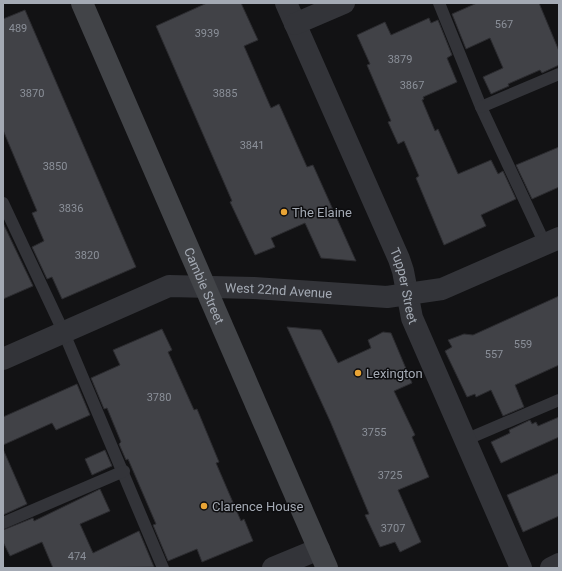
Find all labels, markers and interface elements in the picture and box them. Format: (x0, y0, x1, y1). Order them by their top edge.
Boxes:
house number: 567 (495, 18, 513, 31)
house number: 489 (9, 22, 27, 35)
house number: 3939 (195, 27, 219, 40)
house number: 3879 (388, 53, 412, 66)
house number: 3867 (400, 79, 424, 92)
house number: 3870 (20, 87, 44, 100)
house number: 3885 (213, 87, 237, 100)
house number: 3841 (240, 139, 264, 152)
house number: 3850 (43, 160, 67, 173)
house number: 3836 (59, 202, 83, 215)
place label: The Elaine (292, 205, 352, 220)
marker: The Elaine (279, 207, 289, 217)
street label: Cambie Street (181, 245, 227, 326)
street label: Tupper Street (387, 245, 421, 326)
house number: 3820 (75, 249, 99, 262)
street label: West 22nd Avenue (225, 280, 333, 301)
house number: 559 (514, 338, 532, 351)
house number: 557 (485, 348, 503, 361)
place label: Lexington (366, 366, 423, 381)
marker: Lexington (353, 368, 363, 378)
house number: 3780 (147, 391, 171, 404)
house number: 3755 (362, 426, 386, 439)
house number: 3725 (378, 469, 402, 482)
place label: Clarence House (212, 499, 304, 514)
marker: Clarence House (199, 501, 209, 511)
house number: 3707 (381, 522, 405, 535)
house number: 474 (68, 550, 86, 563)

